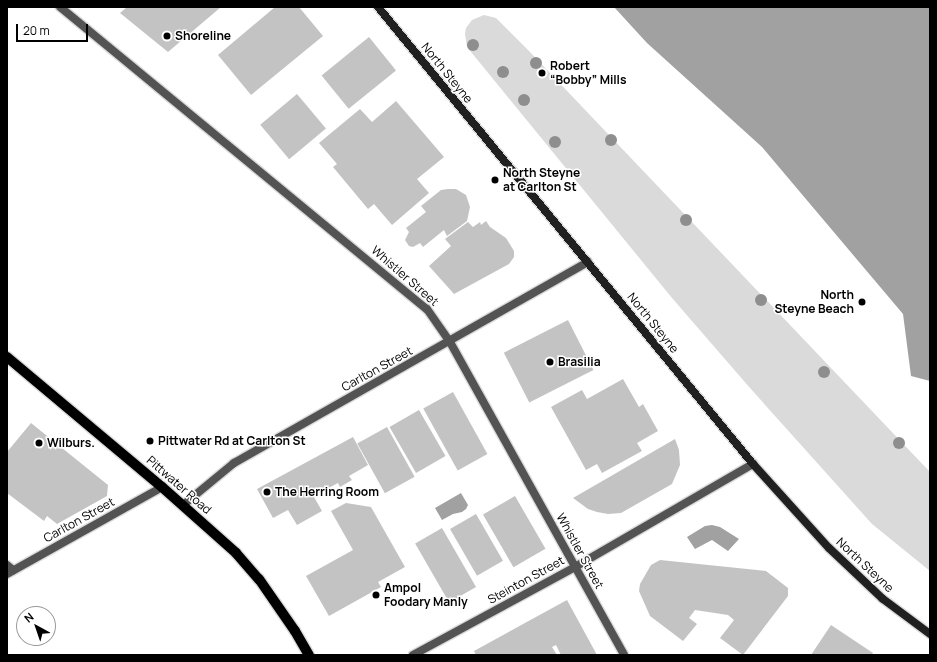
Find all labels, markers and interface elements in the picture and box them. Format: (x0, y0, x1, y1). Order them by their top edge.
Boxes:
scale bar (18, 16, 90, 42)
text: 20 m (23, 22, 50, 39)
place label: Shoreline (175, 29, 231, 43)
marker: Shoreline (162, 31, 172, 41)
street label: North Steyne (418, 40, 476, 106)
place label: Robert “Bobby” Mills (550, 59, 626, 87)
marker: Robert “Bobby” Mills (537, 68, 547, 78)
place label: North Steyne at Carlton St (503, 166, 580, 194)
marker: North Steyne at Carlton St (490, 175, 500, 185)
street label: Whistler Street (369, 243, 441, 309)
place label: North Steyne Beach (774, 288, 854, 316)
street label: North Steyne (624, 290, 682, 356)
marker: North Steyne Beach (857, 297, 867, 307)
street label: Carlton Street (339, 344, 415, 394)
place label: Brasilia (558, 355, 601, 369)
marker: Brasilia (545, 357, 555, 367)
place label: Pittwater Rd at Carlton St (158, 434, 306, 448)
place label: Wilburs. (47, 436, 95, 450)
marker: Pittwater Rd at Carlton St (145, 436, 155, 446)
marker: Wilburs. (34, 438, 44, 448)
street label: Pittwater Road (144, 453, 214, 517)
place label: The Herring Room (275, 485, 379, 499)
marker: The Herring Room (262, 487, 272, 497)
street label: Carlton Street (41, 495, 117, 545)
street label: Whistler Street (553, 511, 607, 591)
street label: North Steyne (833, 535, 897, 595)
street label: Steinton Street (485, 553, 567, 607)
place label: Ampol Foodary Manly (384, 581, 468, 609)
marker: Ampol Foodary Manly (371, 590, 381, 600)
north arrow (16, 606, 56, 646)
text: N (21, 609, 36, 625)

